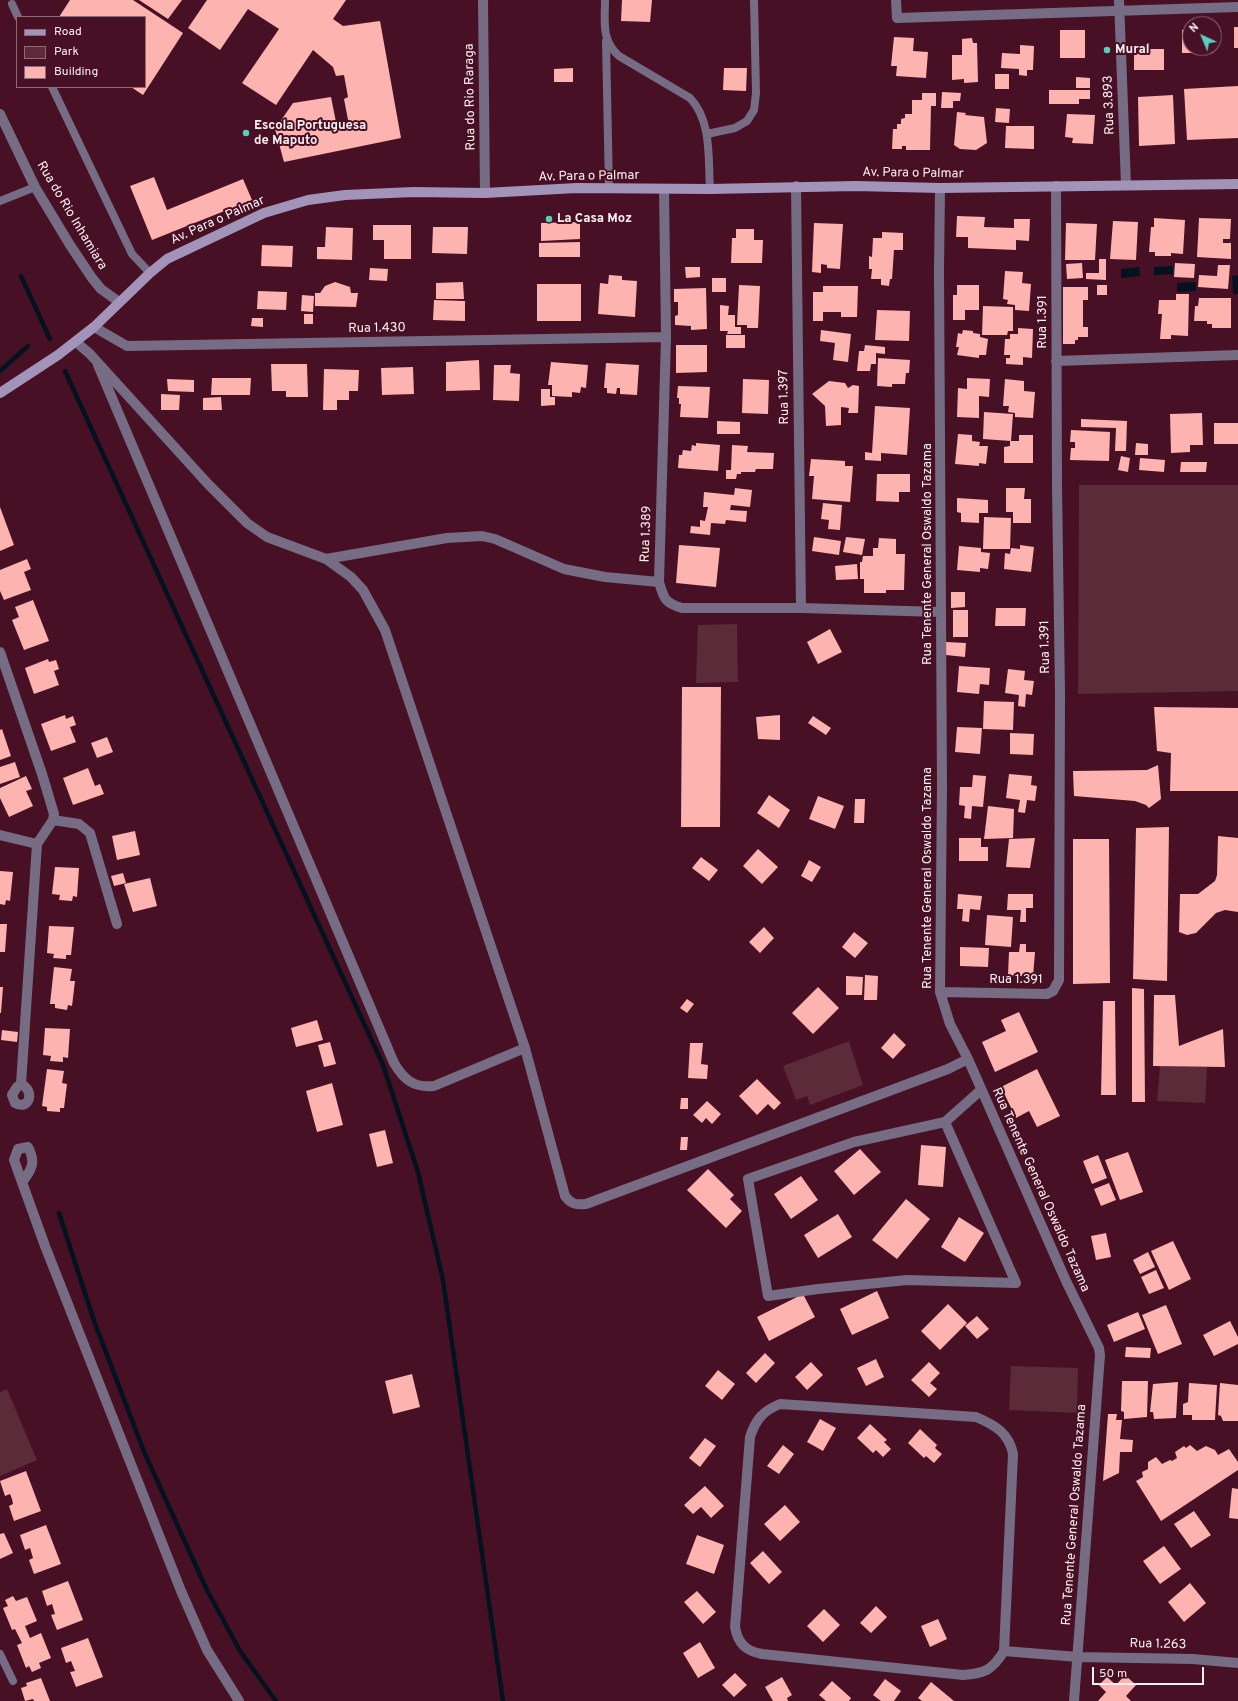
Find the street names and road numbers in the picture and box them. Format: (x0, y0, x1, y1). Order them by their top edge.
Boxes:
street label: Rua do Rio Raraga (462, 43, 480, 151)
street label: Rua 3.893 (1101, 75, 1119, 135)
street label: Rua do Rio Inhamiara (32, 159, 110, 273)
street label: Av. Para o Palmar (862, 165, 964, 183)
street label: Av. Para o Palmar (538, 168, 640, 186)
street label: Av. Para o Palmar (169, 193, 267, 249)
street label: Rua 1.391 (1035, 295, 1051, 349)
street label: Rua 1.430 (348, 321, 406, 337)
street label: Rua 1.397 (777, 369, 793, 425)
street label: Rua Tenente General Oswaldo Tazama (920, 443, 936, 665)
street label: Rua 1.389 (638, 505, 656, 563)
street label: Rua 1.391 (1038, 620, 1054, 674)
street label: Rua Tenente General Oswaldo Tazama (920, 767, 936, 989)
street label: Rua 1.391 (989, 972, 1043, 988)
street label: Rua Tenente General Oswaldo Tazama (988, 1085, 1092, 1295)
street label: Rua Tenente General Oswaldo Tazama (1059, 1404, 1091, 1626)
street label: Rua 1.263 (1129, 1637, 1187, 1653)

